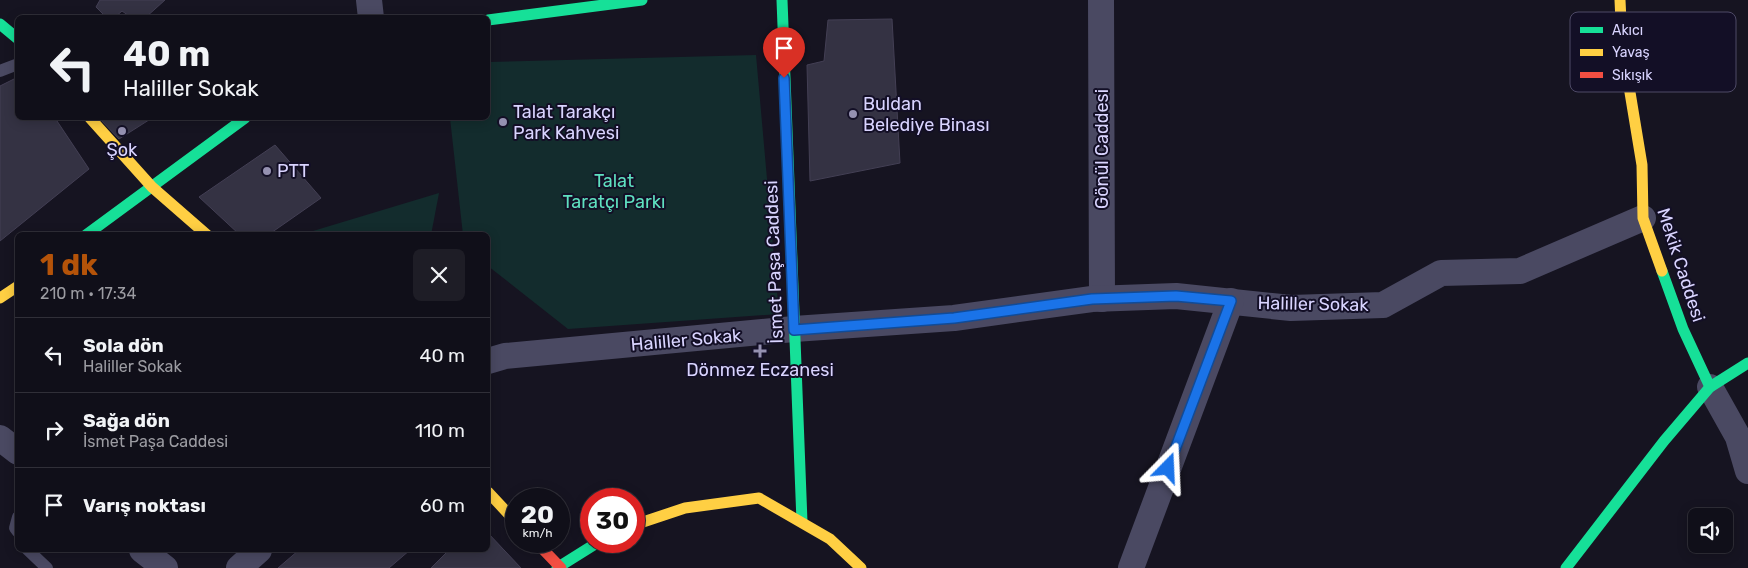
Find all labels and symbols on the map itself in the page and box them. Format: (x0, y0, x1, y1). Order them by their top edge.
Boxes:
legend (1570, 12, 1736, 92)
text: Akıcı (1612, 22, 1643, 39)
pin (763, 27, 805, 78)
text: Yavaş (1612, 44, 1650, 61)
text: Sıkışık (1612, 67, 1653, 84)
street label: Gönül Caddesi (1091, 89, 1113, 209)
place label: Buldan Belediye Binası (863, 93, 990, 136)
place label: Talat Tarakçı Park Kahvesi (513, 101, 619, 144)
marker: Buldan Belediye Binası (847, 108, 859, 120)
marker: Talat Tarakçı Park Kahvesi (497, 116, 509, 128)
marker: Şok (116, 125, 128, 137)
place label: Şok (107, 139, 138, 161)
place label: PTT (277, 160, 309, 182)
marker: PTT (261, 165, 273, 177)
park label: Talat Taratçı Parkı (563, 170, 665, 213)
street label: İsmet Paşa Caddesi (760, 180, 788, 344)
street label: Mekik Caddesi (1652, 205, 1710, 325)
street label: Haliller Sokak (1257, 292, 1369, 316)
street label: Haliller Sokak (630, 324, 743, 356)
marker: Dönmez Eczanesi (754, 345, 766, 357)
place label: Dönmez Eczanesi (686, 359, 834, 381)
position arrow (1141, 441, 1193, 493)
speed limit sign: 30 (580, 488, 645, 553)

